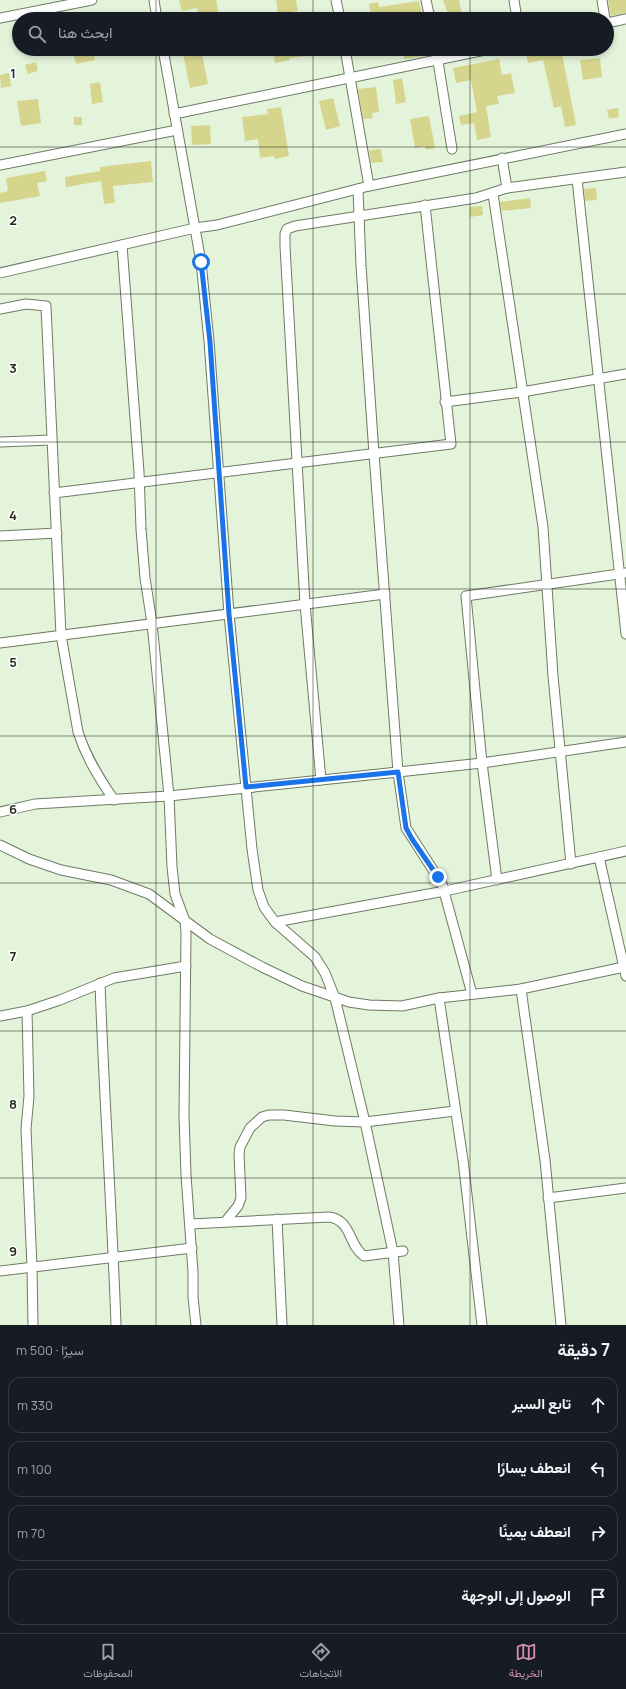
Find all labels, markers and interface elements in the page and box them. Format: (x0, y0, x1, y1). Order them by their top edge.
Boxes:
search box (12, 12, 614, 56)
text: ابحث هنا (58, 22, 112, 43)
icon: search (26, 23, 48, 45)
text: 1 (10, 64, 16, 82)
text: 2 (9, 211, 17, 229)
route start (192, 253, 210, 271)
text: 3 (9, 359, 17, 377)
text: 4 (9, 506, 17, 524)
text: 5 (9, 653, 17, 671)
text: 6 (9, 800, 17, 818)
route end (429, 868, 447, 886)
text: 7 (10, 947, 17, 965)
text: 8 (9, 1095, 17, 1113)
text: 9 (9, 1242, 17, 1260)
text: 7 دقيقة (557, 1338, 610, 1361)
text: سيرًا · 500 m (16, 1341, 84, 1359)
text: تابع السير (512, 1393, 571, 1414)
icon: ahead (587, 1394, 609, 1416)
text: 330 m (17, 1396, 53, 1414)
text: انعطف يسارًا (497, 1457, 571, 1478)
icon: left (587, 1458, 609, 1480)
text: 100 m (17, 1460, 52, 1478)
text: انعطف يمينًا (499, 1521, 571, 1542)
icon: right (587, 1522, 609, 1544)
text: 70 m (17, 1524, 45, 1542)
text: الوصول إلى الوجهة (461, 1585, 571, 1606)
icon: arrive (587, 1586, 609, 1608)
tab: المحفوظات (83, 1641, 133, 1683)
tab: الاتجاهات (299, 1641, 342, 1683)
tab: الخريطة (509, 1641, 543, 1683)

